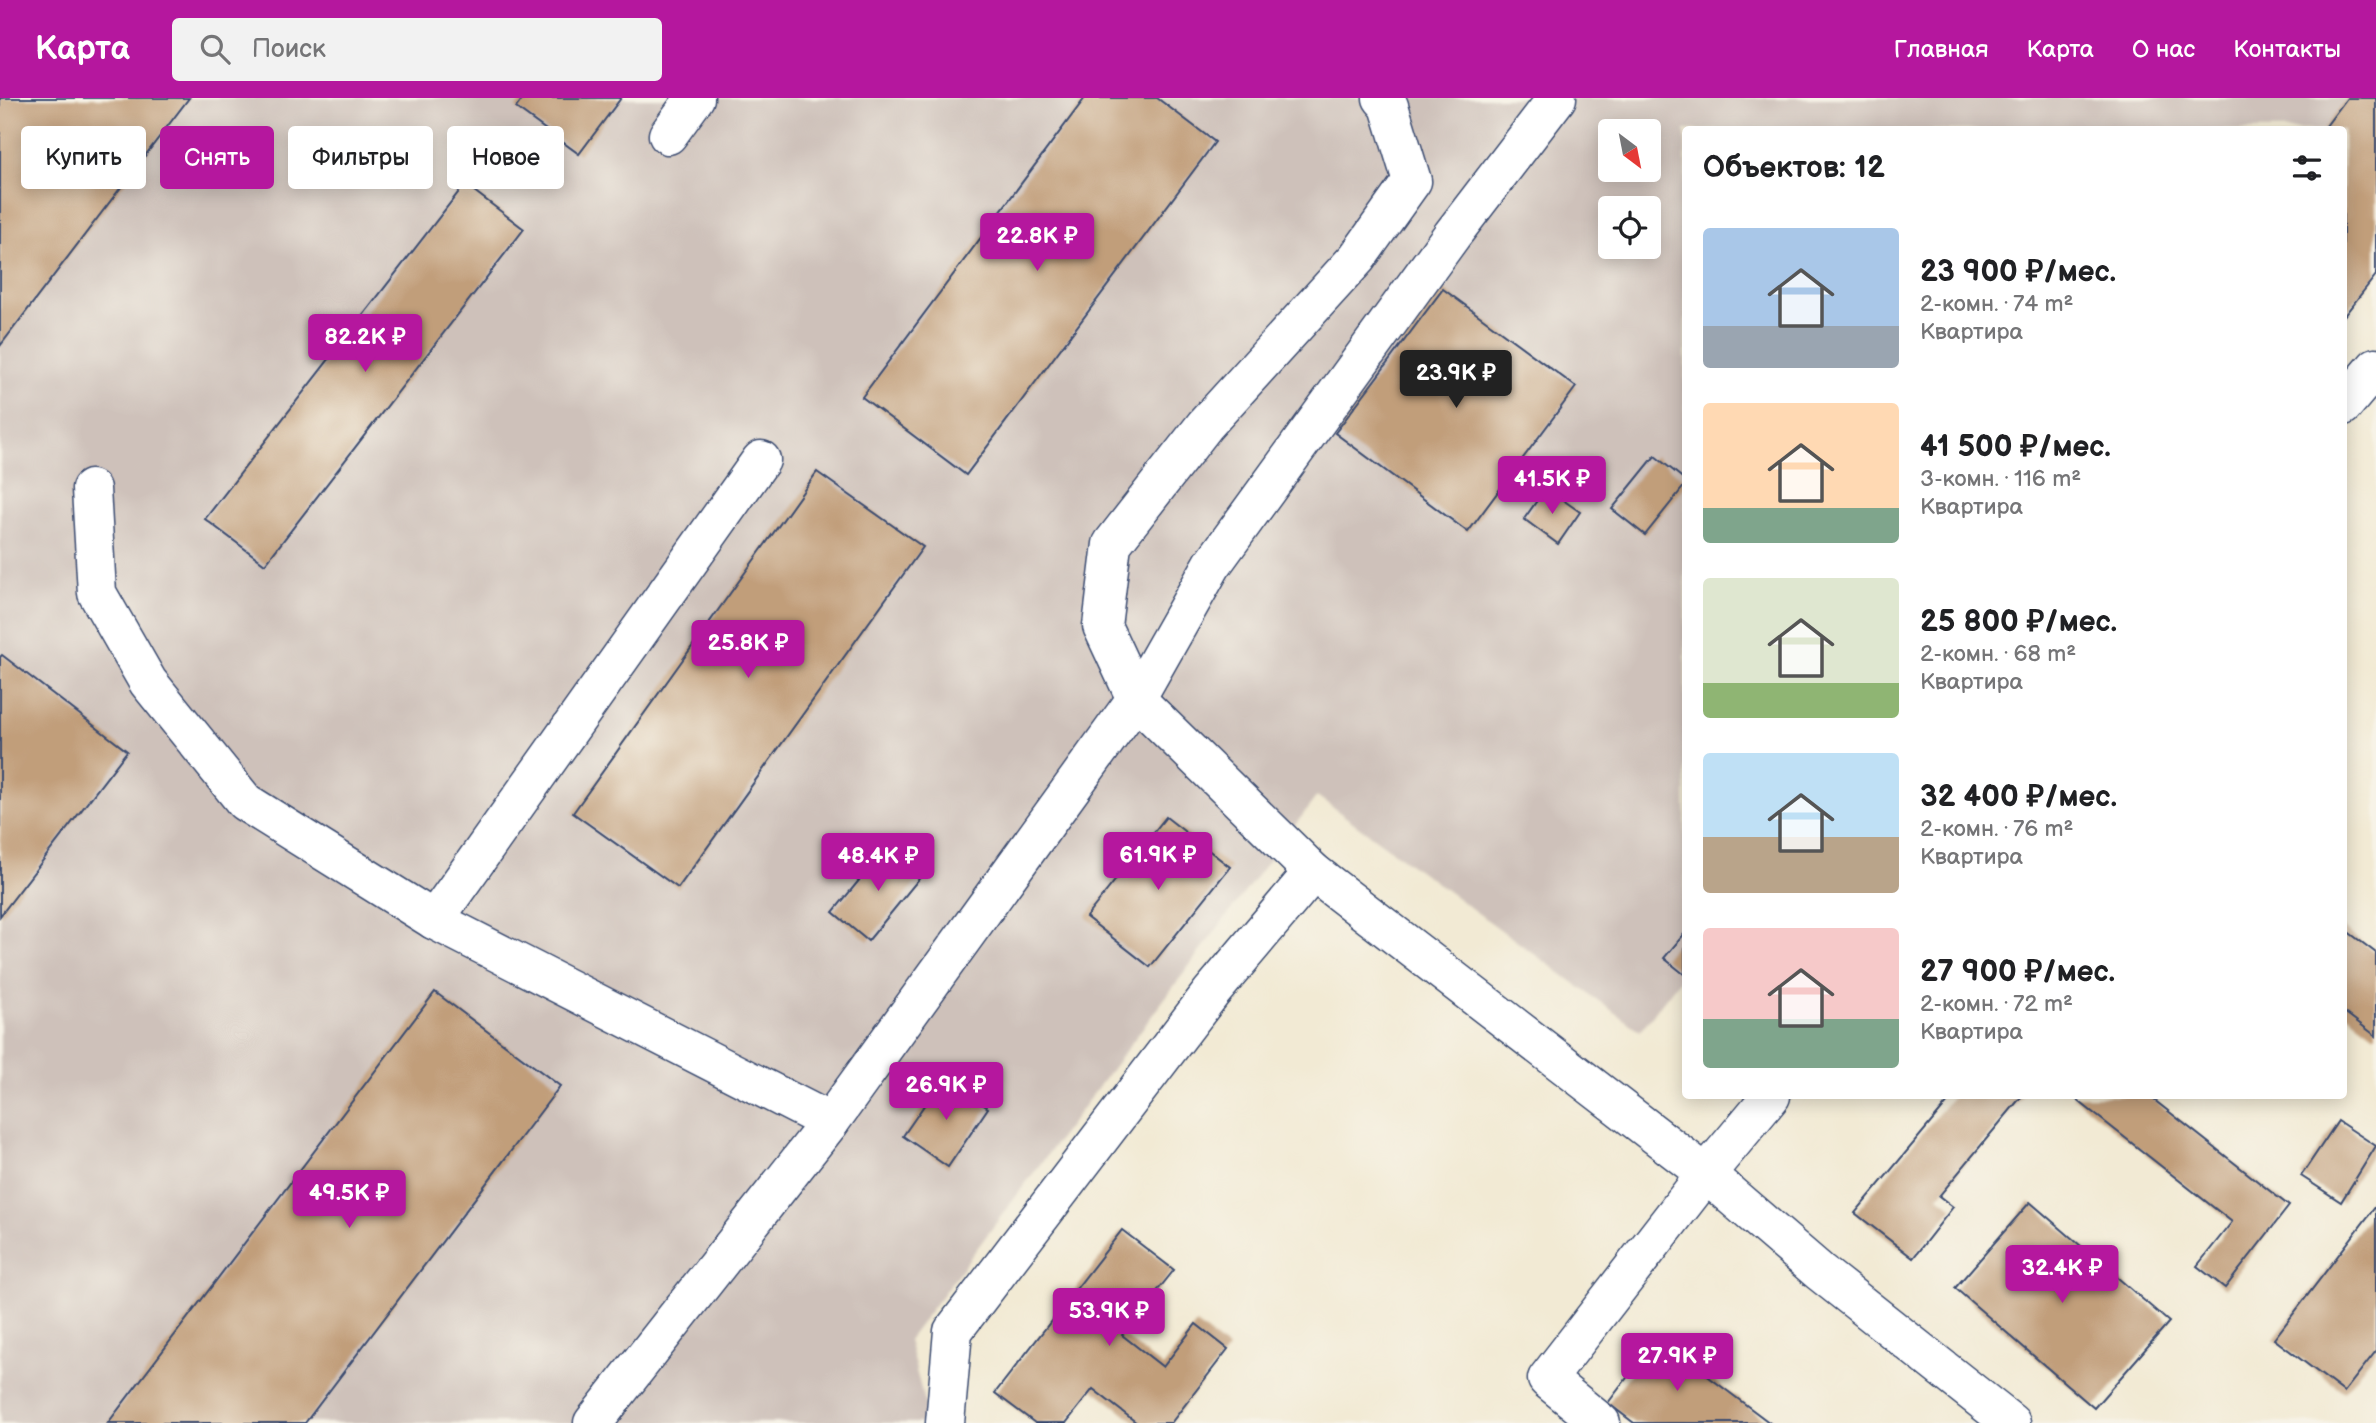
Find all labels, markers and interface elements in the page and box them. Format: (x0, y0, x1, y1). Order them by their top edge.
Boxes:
search box (172, 18, 662, 81)
text: Карта (35, 29, 130, 69)
icon: search (196, 30, 234, 68)
text: Поиск (252, 34, 326, 65)
text: Главная (1894, 35, 1988, 64)
text: Карта (2026, 35, 2094, 64)
text: О нас (2132, 35, 2195, 64)
text: Контакты (2233, 35, 2341, 64)
north arrow (1598, 119, 1661, 182)
map controls (1598, 119, 1661, 259)
chip: Купить (21, 126, 146, 189)
chip: Снять (160, 126, 274, 189)
chip: Фильтры (288, 126, 433, 189)
chip: Новое (447, 126, 564, 189)
icon: filters (2288, 149, 2326, 187)
text: Объектов: 12 (1703, 150, 1885, 186)
button: locate (1598, 196, 1661, 259)
pin: 22.8K ₽ (972, 214, 1102, 273)
text: 22.8K ₽ (996, 222, 1078, 250)
text: 23 900 ₽/мес. (1920, 254, 2116, 290)
icon: home (1759, 256, 1843, 340)
text: 2-комн. · 74 m² (1920, 290, 2073, 318)
pin: 82.2K ₽ (300, 314, 430, 374)
text: Квартира (1920, 318, 2023, 346)
text: 82.2K ₽ (324, 323, 406, 351)
pin: 23.9K ₽ (1391, 350, 1521, 410)
text: 23.9K ₽ (1416, 359, 1496, 387)
text: 41 500 ₽/мес. (1920, 429, 2111, 465)
icon: home (1759, 431, 1843, 515)
pin: 41.5K ₽ (1487, 456, 1617, 516)
text: 41.5K ₽ (1514, 465, 1590, 493)
text: 3-комн. · 116 m² (1920, 465, 2081, 493)
text: Квартира (1920, 493, 2023, 521)
text: 25 800 ₽/мес. (1920, 604, 2117, 640)
icon: home (1759, 606, 1843, 690)
pin: 25.8K ₽ (683, 620, 813, 680)
text: 25.8K ₽ (707, 629, 789, 657)
text: 2-комн. · 68 m² (1920, 640, 2076, 668)
text: Квартира (1920, 668, 2023, 696)
text: 32 400 ₽/мес. (1920, 779, 2117, 815)
icon: home (1759, 781, 1843, 865)
text: 2-комн. · 76 m² (1920, 815, 2073, 843)
pin: 61.9K ₽ (1093, 832, 1223, 892)
pin: 48.4K ₽ (813, 834, 943, 893)
text: 61.9K ₽ (1119, 841, 1197, 869)
text: 48.4K ₽ (837, 842, 919, 870)
text: Квартира (1920, 843, 2023, 871)
text: 27 900 ₽/мес. (1920, 954, 2115, 990)
icon: home (1759, 956, 1843, 1040)
text: 2-комн. · 72 m² (1920, 990, 2073, 1018)
text: Квартира (1920, 1018, 2023, 1046)
pin: 26.9K ₽ (881, 1062, 1011, 1122)
text: 26.9K ₽ (905, 1071, 987, 1099)
pin: 49.5K ₽ (284, 1170, 414, 1230)
text: 49.5K ₽ (309, 1179, 389, 1207)
pin: 32.4K ₽ (1997, 1246, 2127, 1305)
text: 32.4K ₽ (2021, 1254, 2103, 1282)
pin: 53.9K ₽ (1044, 1288, 1174, 1348)
text: 53.9K ₽ (1069, 1297, 1149, 1325)
pin: 27.9K ₽ (1612, 1334, 1742, 1393)
text: 27.9K ₽ (1637, 1342, 1717, 1370)

